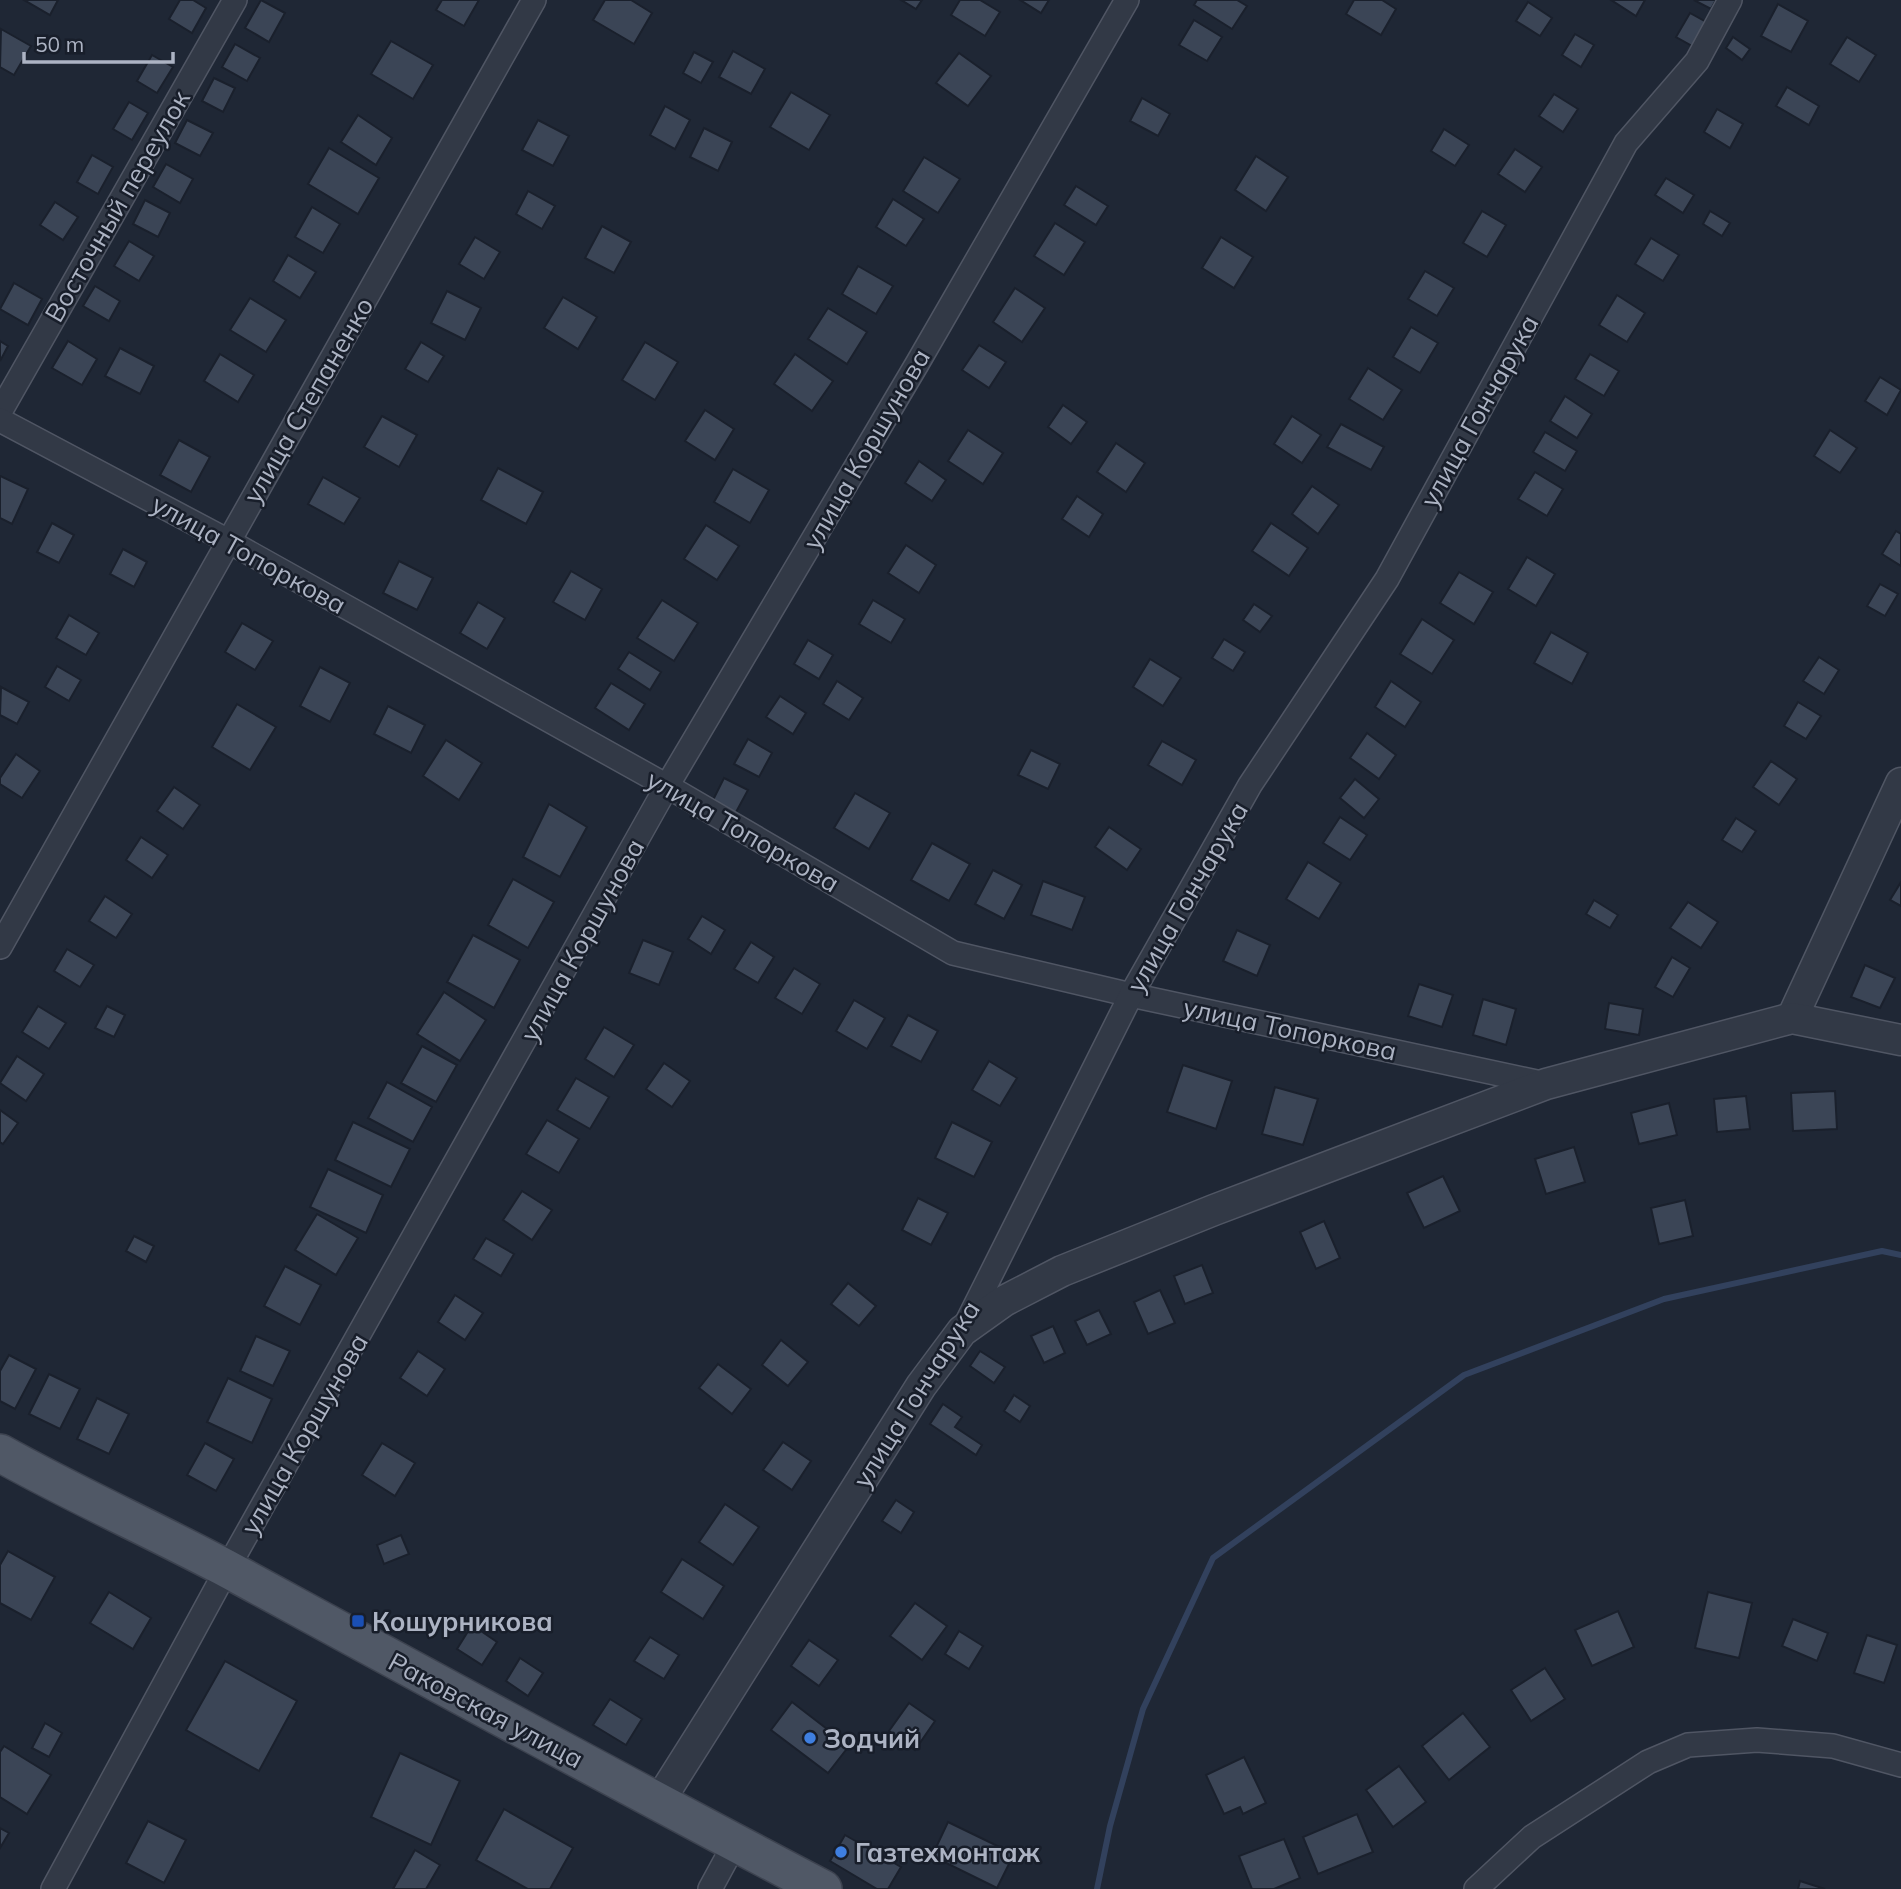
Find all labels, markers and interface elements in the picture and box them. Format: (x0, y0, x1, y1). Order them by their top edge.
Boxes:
scale bar (24, 21, 173, 65)
text: 50 m (35, 31, 84, 57)
street label: Восточный переулок (37, 84, 197, 328)
street label: улица Степаненко (236, 291, 380, 509)
street label: улица Гончарука (1413, 309, 1545, 513)
street label: улица Коршунова (795, 343, 937, 555)
street label: улица Топоркова (146, 487, 352, 621)
street label: улица Топоркова (641, 762, 845, 900)
street label: улица Гончарука (1119, 796, 1255, 998)
street label: улица Коршунова (513, 833, 651, 1047)
street label: улица Топоркова (1180, 990, 1400, 1068)
street label: улица Гончарука (845, 1294, 987, 1494)
street label: улица Коршунова (233, 1328, 375, 1540)
place label: Кошурникова (372, 1605, 553, 1638)
marker: Кошурникова (350, 1613, 366, 1629)
street label: Раковская улица (383, 1645, 589, 1775)
place label: Зодчий (824, 1722, 920, 1755)
marker: Зодчий (802, 1730, 818, 1746)
place label: Газтехмонтаж (855, 1836, 1041, 1869)
marker: Газтехмонтаж (833, 1844, 849, 1860)

